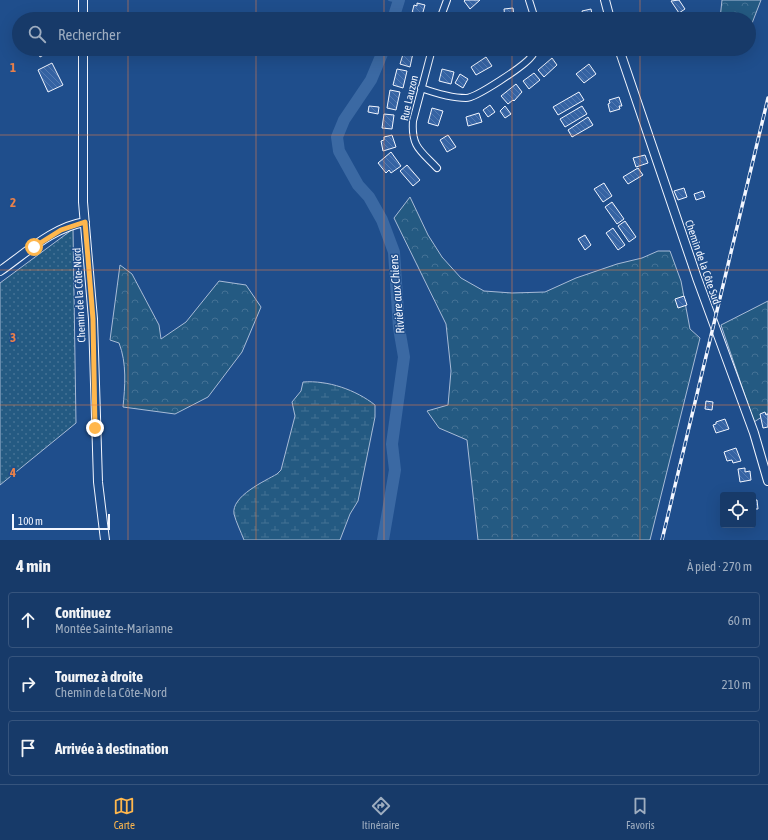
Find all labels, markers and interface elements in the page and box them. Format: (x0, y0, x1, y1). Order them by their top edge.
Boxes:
search box (12, 12, 756, 56)
icon: search (26, 23, 48, 45)
text: Rechercher (58, 26, 120, 43)
text: 1 (10, 60, 16, 75)
street label: Rue Lauzon (398, 74, 420, 122)
text: 2 (10, 195, 16, 210)
street label: Chemin de la Côte Sud (683, 218, 723, 306)
route start (25, 238, 43, 256)
street label: Chemin de la Côte-Nord (71, 247, 87, 343)
water label: Rivière aux Chiens (387, 254, 407, 334)
text: 3 (10, 330, 16, 345)
route end (86, 419, 104, 437)
text: 4 (9, 465, 16, 480)
map controls (720, 492, 756, 528)
button: locate (720, 492, 756, 528)
scale bar (12, 512, 110, 531)
text: 100 m (18, 515, 43, 527)
text: 4 min (16, 556, 51, 576)
text: À pied · 270 m (687, 559, 752, 574)
text: Continuez (55, 604, 111, 621)
icon: ahead (17, 609, 39, 631)
text: 60 m (728, 613, 751, 628)
text: Montée Sainte-Marianne (55, 621, 173, 636)
text: Tournez à droite (55, 668, 143, 685)
icon: right (17, 673, 39, 695)
text: 210 m (722, 677, 751, 692)
text: Chemin de la Côte-Nord (55, 685, 167, 700)
icon: arrive (17, 737, 39, 759)
text: Arrivée à destination (55, 740, 169, 757)
tab: Carte (113, 795, 135, 831)
tab: Itinéraire (362, 795, 400, 831)
tab: Favoris (626, 795, 655, 831)

